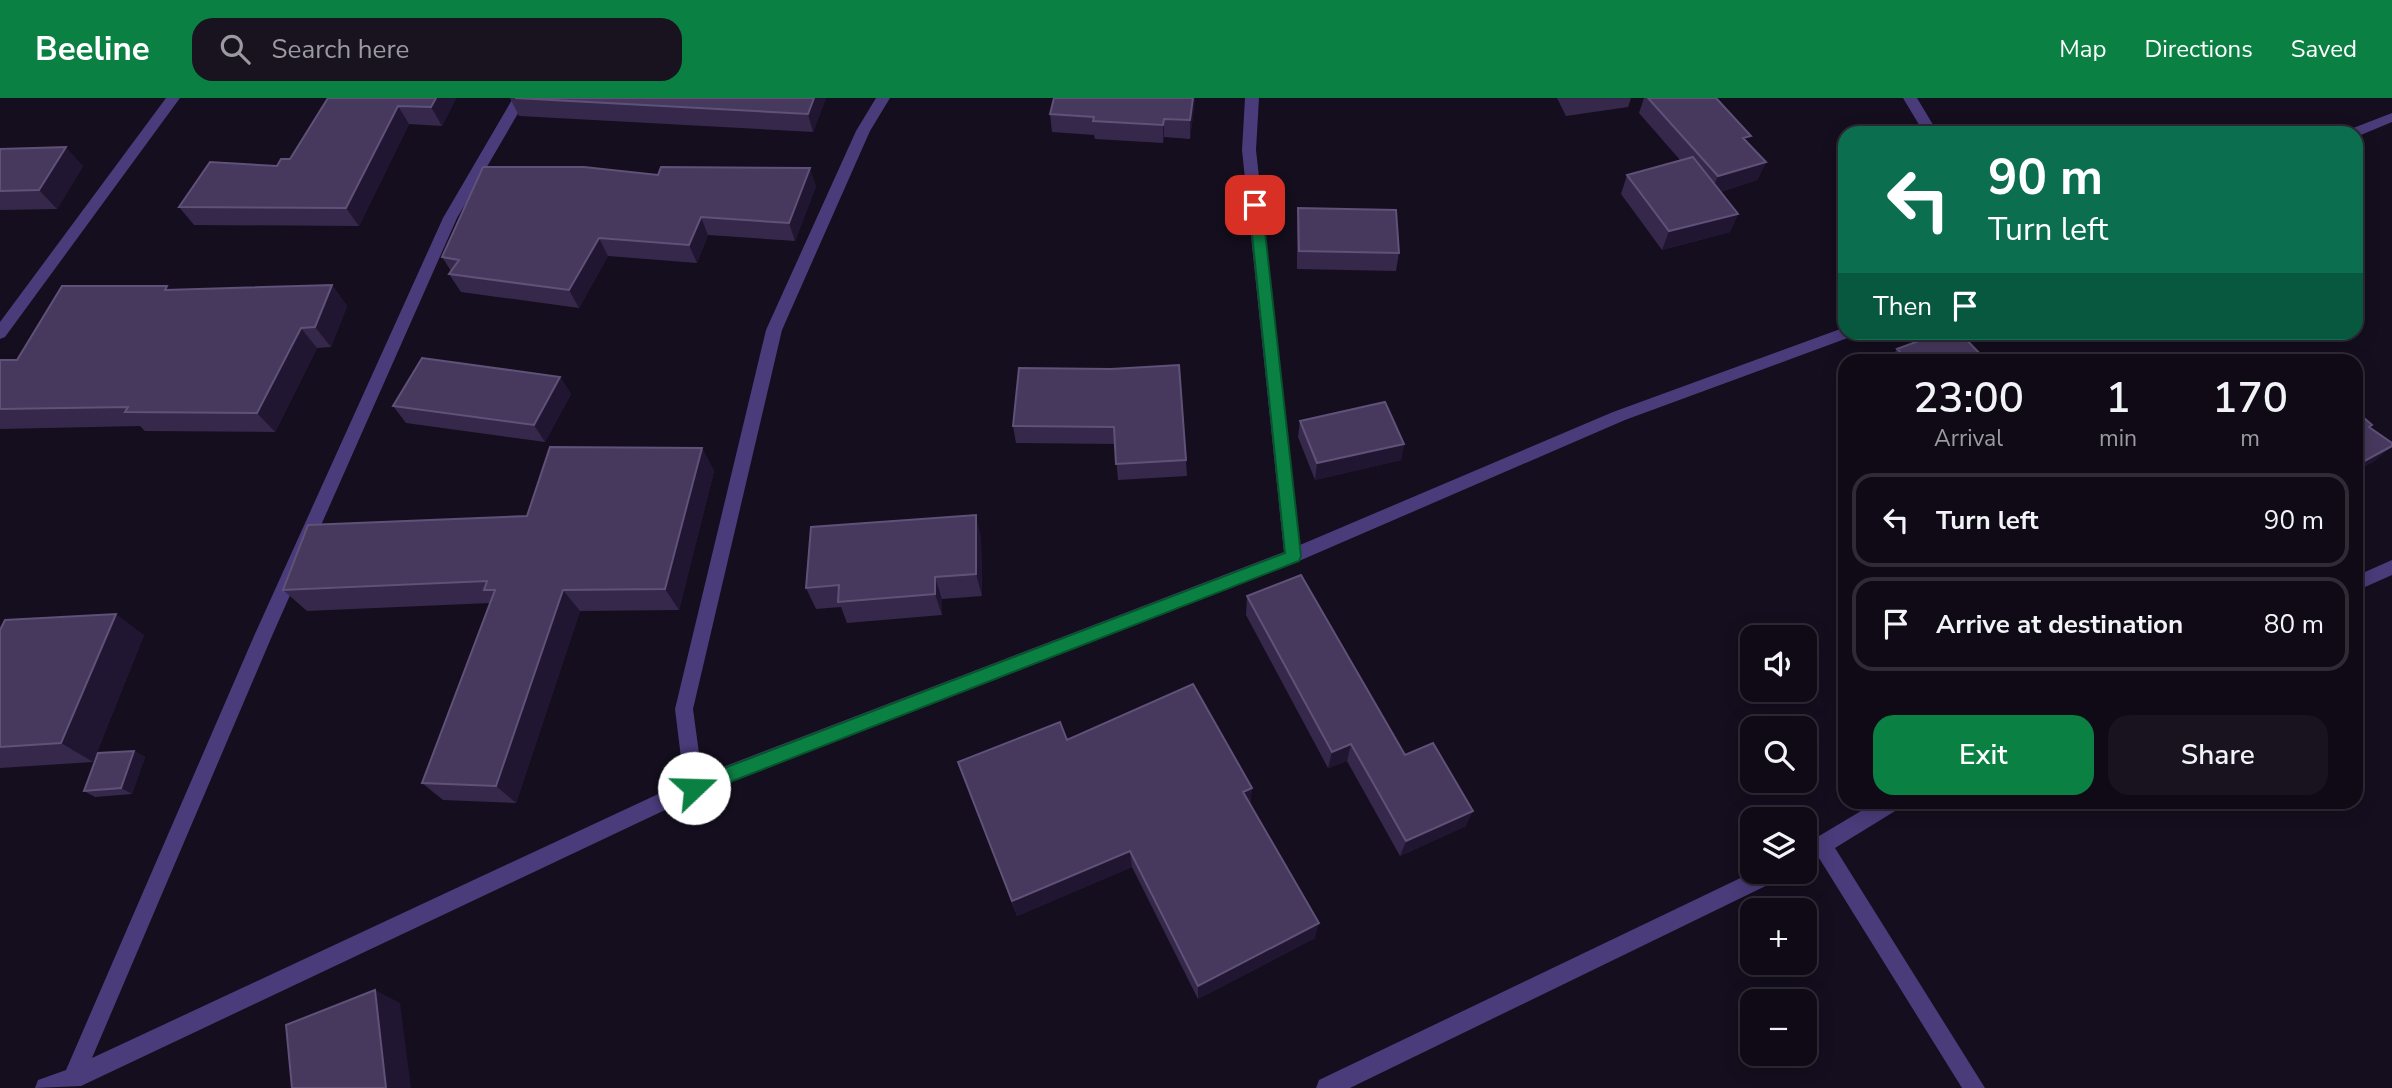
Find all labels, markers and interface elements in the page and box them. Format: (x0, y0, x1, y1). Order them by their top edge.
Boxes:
search box (192, 18, 682, 81)
text: Beeline (35, 27, 150, 72)
icon: search (216, 30, 254, 68)
text: Search here (272, 32, 409, 67)
text: Map (2059, 33, 2106, 65)
text: Directions (2144, 33, 2253, 65)
text: Saved (2291, 33, 2357, 65)
text: 90 m (1988, 144, 2103, 211)
icon: left (1873, 154, 1964, 245)
pin (1225, 175, 1285, 235)
icon: arrive (1236, 186, 1274, 224)
text: Turn left (1988, 208, 2108, 251)
icon: arrive (1946, 287, 1984, 325)
text: Then (1873, 289, 1932, 324)
text: 23:00 (1913, 370, 2024, 427)
text: 1 (2105, 370, 2131, 427)
text: 170 (2212, 370, 2288, 427)
text: Arrival (1934, 423, 2003, 454)
text: min (2099, 423, 2137, 454)
text: m (2240, 423, 2260, 454)
icon: left (1877, 501, 1915, 539)
text: Turn left (1936, 503, 2039, 538)
text: 90 m (2264, 503, 2324, 538)
icon: arrive (1877, 605, 1915, 643)
text: Arrive at destination (1936, 607, 2183, 642)
text: 80 m (2264, 607, 2324, 642)
map controls (1740, 625, 1817, 1066)
button: sound (1740, 625, 1817, 702)
button: Exit (1873, 715, 2094, 795)
button: Share (2108, 715, 2328, 795)
button: search (1740, 716, 1817, 793)
position arrow (657, 751, 731, 825)
button: layers (1740, 807, 1817, 884)
button: + (1740, 898, 1817, 975)
button: − (1740, 989, 1817, 1066)

